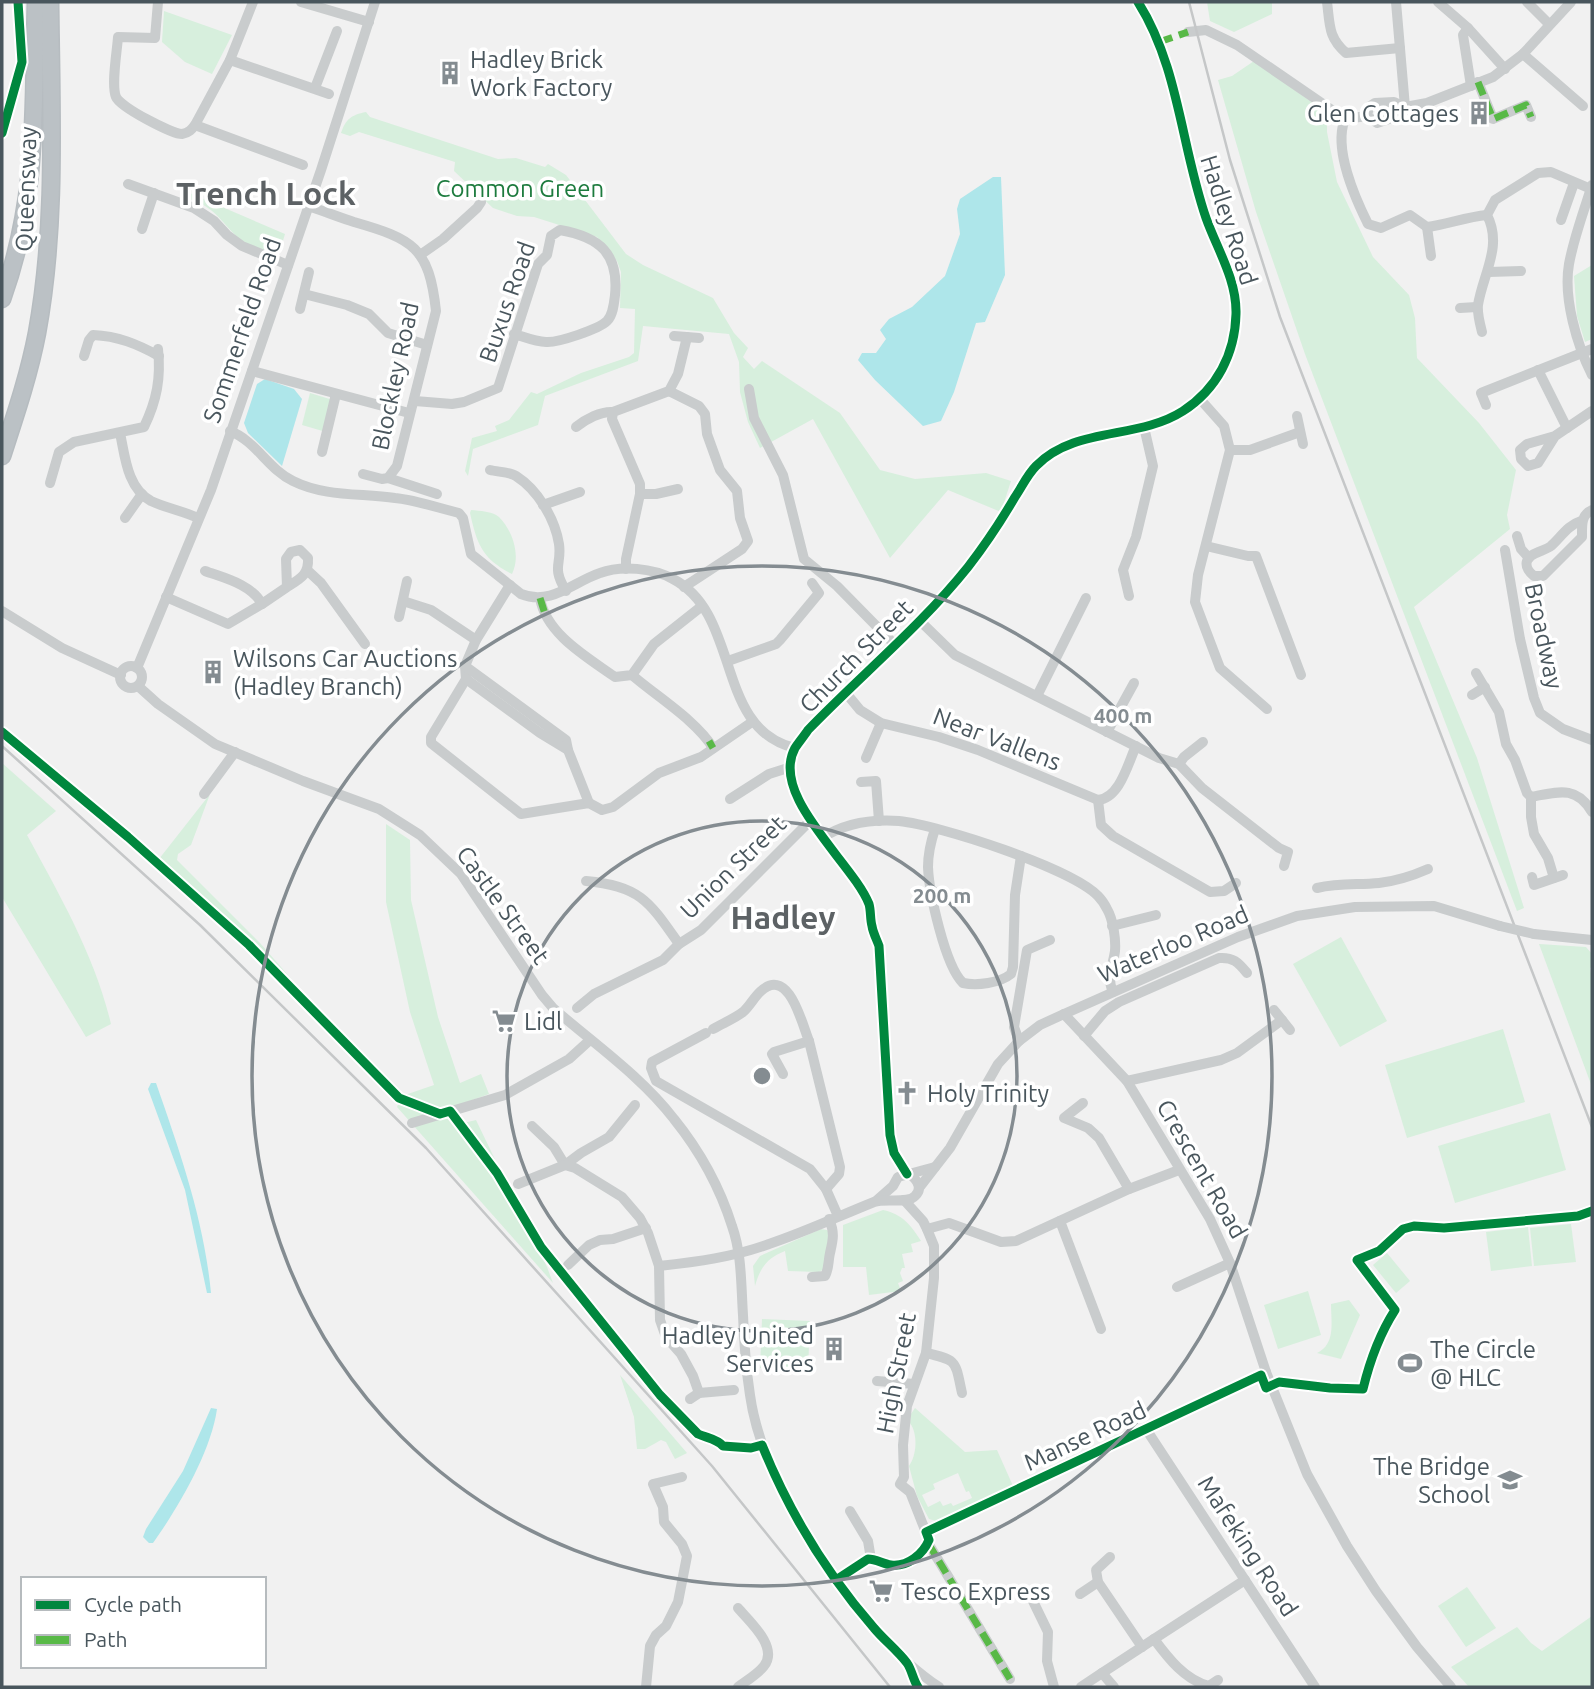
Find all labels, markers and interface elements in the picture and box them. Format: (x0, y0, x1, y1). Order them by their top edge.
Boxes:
place label: Hadley Brick Work Factory (470, 46, 613, 101)
building icon: Hadley Brick Work Factory (436, 59, 464, 87)
building icon: Glen Cottages (1465, 99, 1493, 127)
place label: Glen Cottages (1307, 100, 1459, 127)
street label: Queensway (10, 125, 42, 252)
street label: Hadley Road (1195, 152, 1263, 288)
district label: Trench Lock (176, 175, 356, 211)
park label: Common Green (436, 175, 604, 202)
street label: Sommerfeld Road (198, 234, 286, 426)
street label: Buxus Road (474, 238, 540, 366)
street label: Blockley Road (366, 299, 424, 453)
street label: Broadway (1520, 581, 1568, 692)
street label: Church Street (794, 594, 918, 718)
place label: Wilsons Car Auctions (Hadley Branch) (233, 645, 457, 700)
building icon: Wilsons Car Auctions (Hadley Branch) (199, 658, 227, 686)
street label: Near Vallens (929, 702, 1065, 776)
text: 400 m (1094, 703, 1152, 727)
street label: Union Street (675, 810, 792, 924)
street label: Castle Street (451, 841, 555, 970)
text: 200 m (913, 883, 971, 907)
district label: Hadley (731, 899, 835, 935)
street label: Waterloo Road (1094, 900, 1252, 988)
supermarket icon: Lidl (490, 1007, 518, 1035)
place label: Lidl (524, 1008, 562, 1035)
centre of rings (750, 1064, 774, 1088)
church icon: Holy Trinity (893, 1079, 921, 1107)
place label: Holy Trinity (927, 1080, 1050, 1107)
street label: Crescent Road (1151, 1095, 1253, 1243)
street label: High Street (871, 1310, 921, 1436)
place label: Hadley United Services (662, 1322, 814, 1377)
building icon: Hadley United Services (820, 1335, 848, 1363)
place label: The Circle @ HLC (1430, 1336, 1536, 1391)
sports icon: The Circle @ HLC (1396, 1349, 1424, 1377)
street label: Manse Road (1020, 1396, 1150, 1476)
place label: The Bridge School (1373, 1453, 1490, 1508)
school or university icon: The Bridge School (1496, 1466, 1524, 1494)
street label: Mafeking Road (1193, 1471, 1303, 1621)
legend (21, 1577, 266, 1668)
supermarket icon: Tesco Express (867, 1577, 895, 1605)
place label: Tesco Express (901, 1578, 1051, 1605)
text: Cycle path (84, 1592, 182, 1616)
text: Path (84, 1627, 127, 1651)

